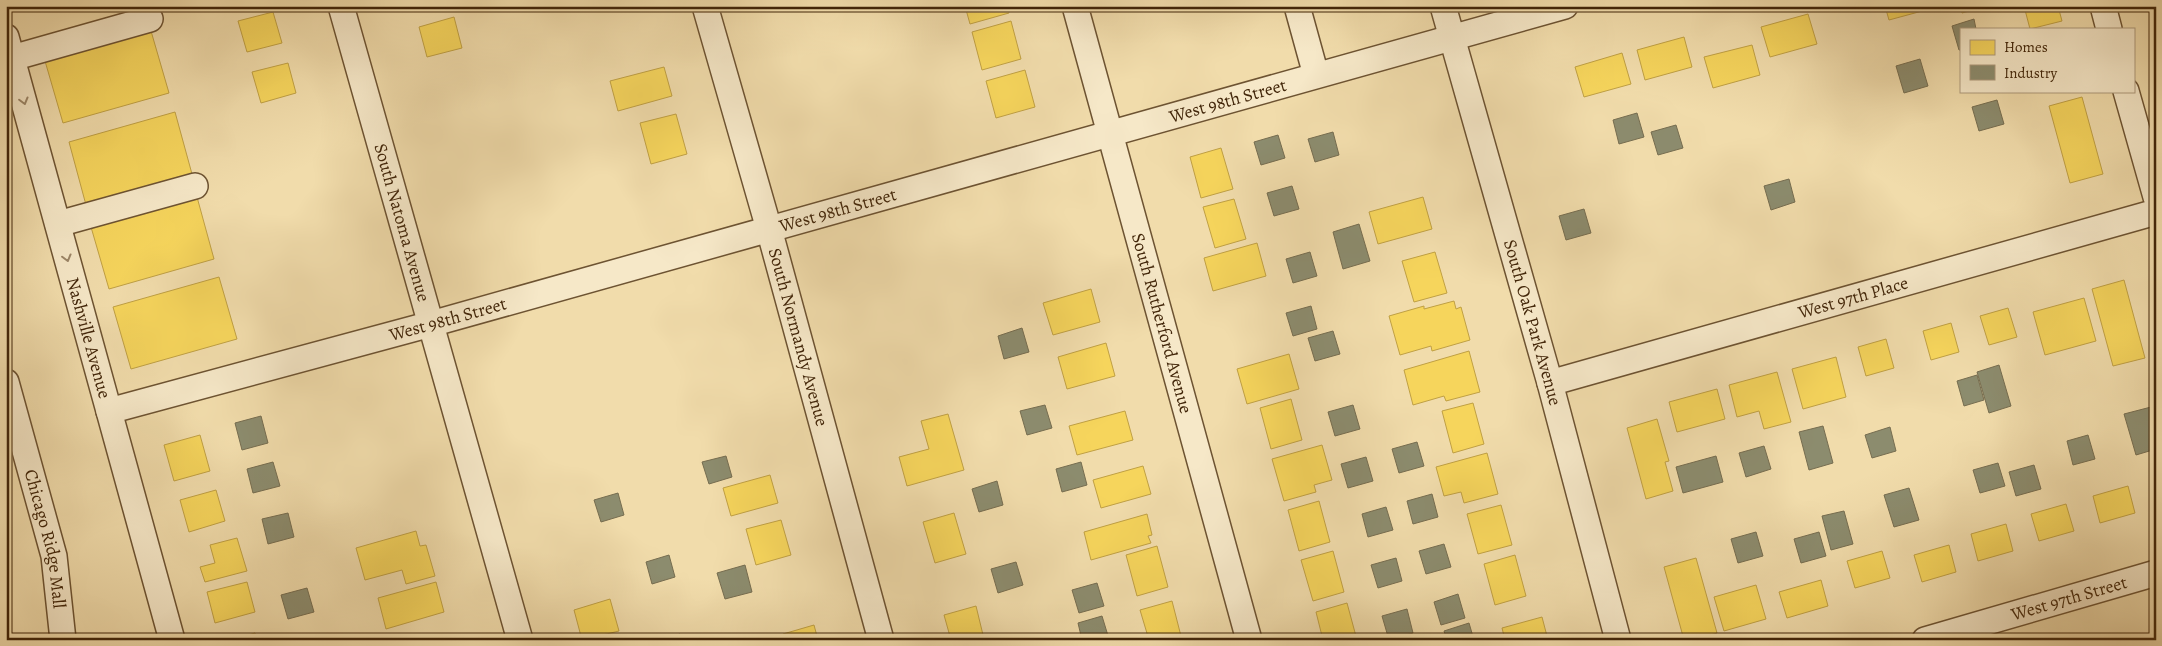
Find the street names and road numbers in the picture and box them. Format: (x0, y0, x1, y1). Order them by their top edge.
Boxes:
street label: West 98th Street (1165, 73, 1289, 129)
street label: South Natoma Avenue (368, 141, 436, 305)
street label: West 98th Street (775, 182, 899, 238)
street label: South Rutherford Avenue (1126, 230, 1198, 416)
street label: South Oak Park Avenue (1498, 237, 1567, 408)
street label: South Normandy Avenue (763, 245, 834, 429)
street label: West 97th Place (1794, 271, 1911, 325)
street label: Nashville Avenue (61, 274, 117, 401)
street label: West 98th Street (385, 291, 509, 347)
street label: Chicago Ridge Mall (19, 467, 72, 610)
street label: West 97th Street (2007, 570, 2130, 627)

